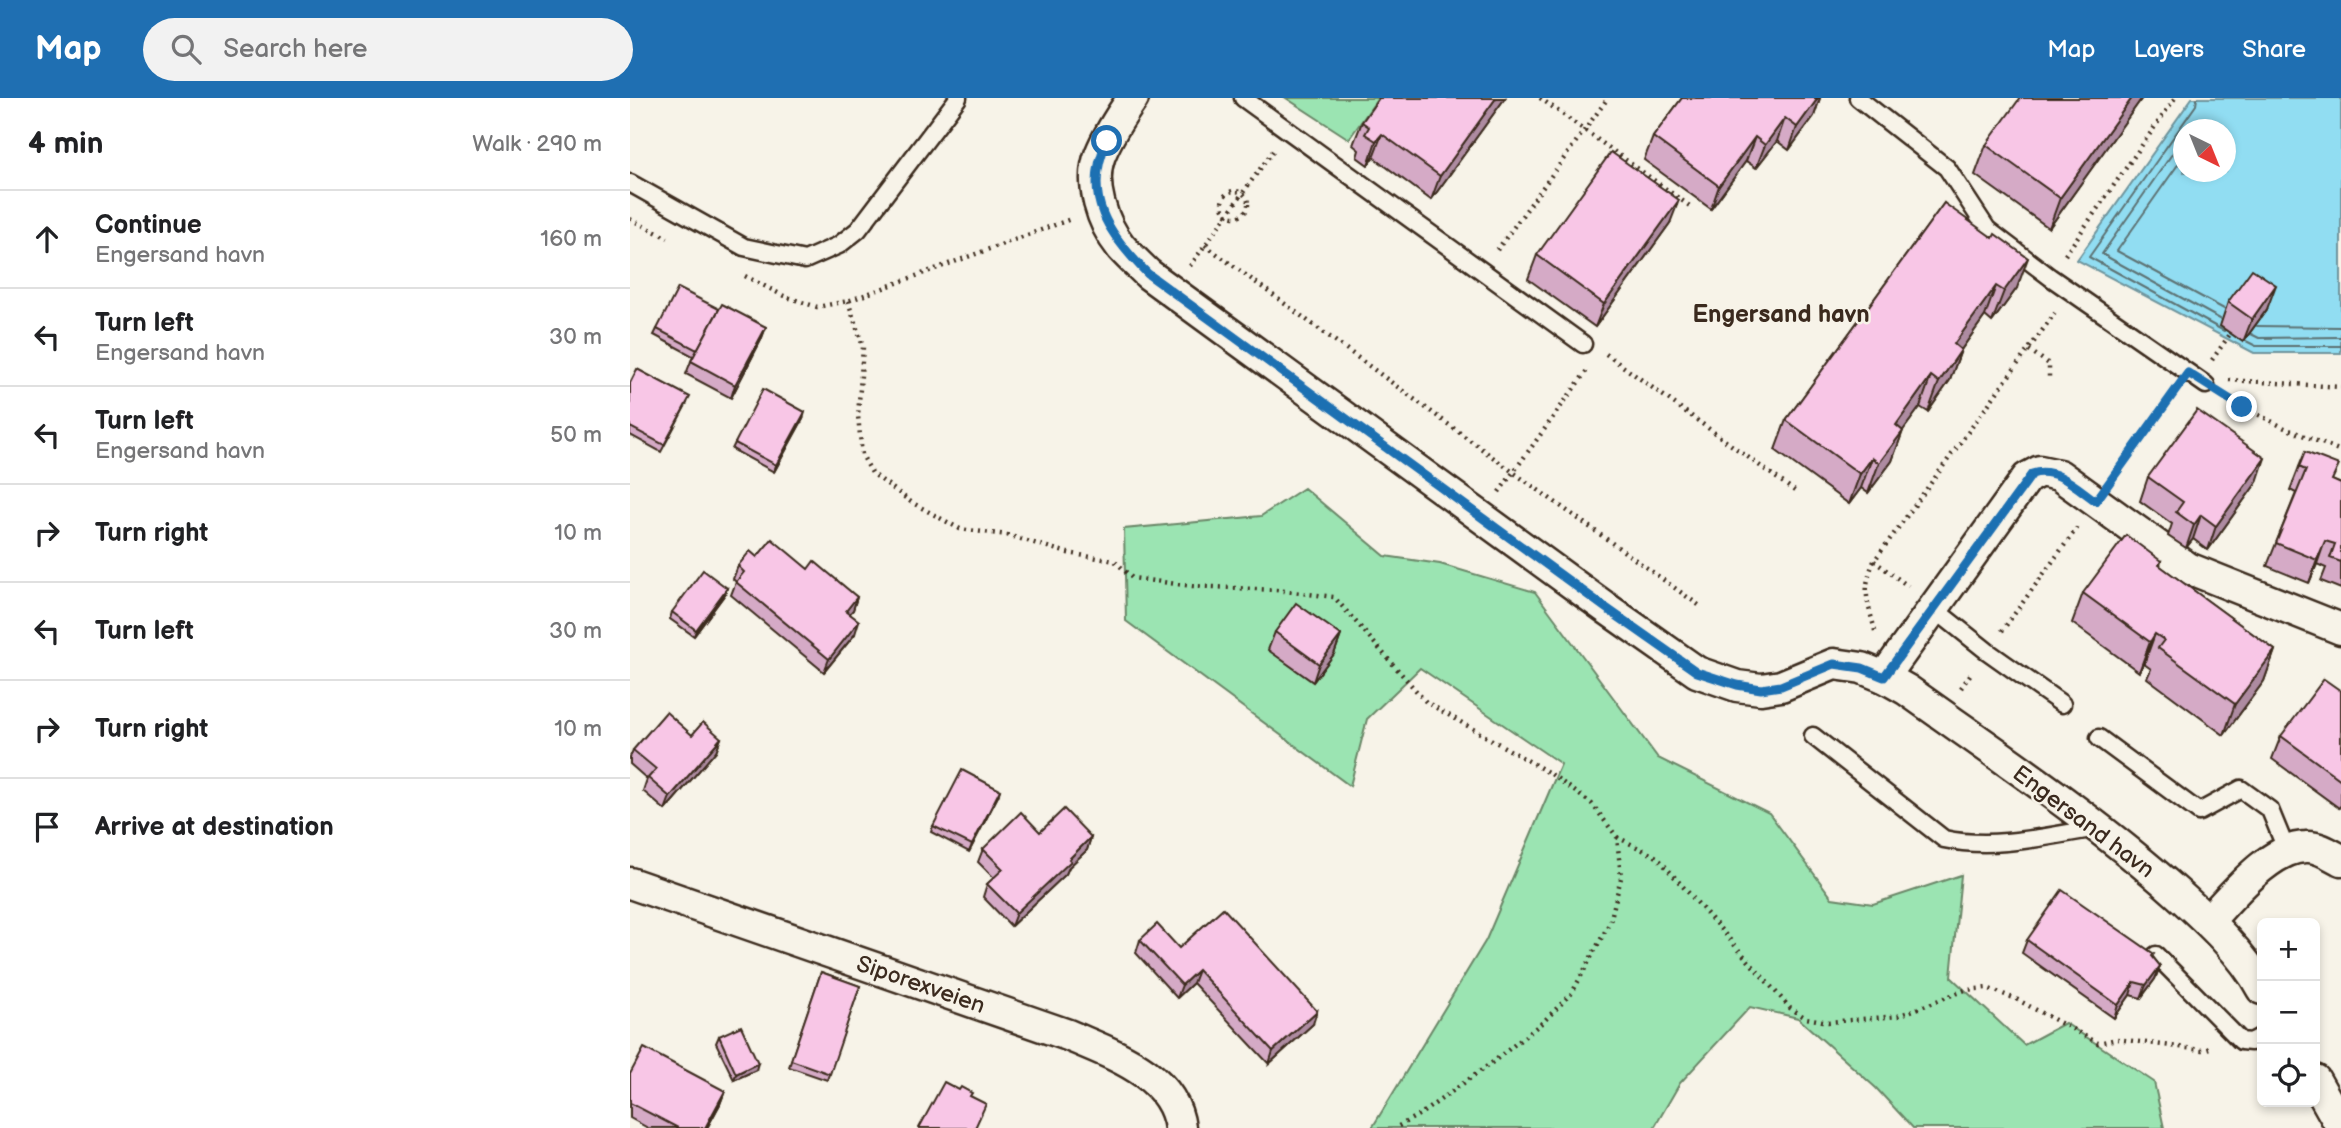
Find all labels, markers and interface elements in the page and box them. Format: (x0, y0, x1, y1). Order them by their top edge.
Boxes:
search box (143, 18, 633, 81)
text: Map (35, 29, 101, 69)
icon: search (167, 30, 205, 68)
text: Search here (223, 34, 367, 65)
text: Map (2047, 35, 2095, 64)
text: Layers (2133, 35, 2204, 64)
text: Share (2242, 35, 2306, 64)
north arrow (2173, 119, 2236, 182)
route start (1091, 125, 1122, 156)
text: 4 min (28, 126, 103, 162)
text: Walk · 290 m (472, 130, 602, 158)
text: Continue (95, 210, 202, 241)
icon: ahead (28, 220, 66, 258)
text: 160 m (540, 225, 602, 253)
text: Engersand havn (95, 241, 265, 269)
district label: Engersand havn (1692, 300, 1870, 329)
text: Turn left (95, 308, 194, 339)
icon: left (28, 318, 66, 356)
text: 30 m (549, 323, 602, 351)
text: Engersand havn (95, 339, 265, 367)
route end (2226, 391, 2257, 422)
text: Turn left (95, 406, 194, 437)
icon: left (28, 416, 66, 454)
text: 50 m (550, 421, 602, 449)
text: Engersand havn (95, 437, 265, 465)
icon: right (28, 514, 66, 552)
text: Turn right (95, 518, 208, 549)
text: 10 m (554, 519, 602, 547)
icon: left (28, 612, 66, 650)
text: Turn left (95, 616, 194, 647)
text: 30 m (549, 617, 602, 645)
icon: right (28, 710, 66, 748)
text: Turn right (95, 714, 208, 745)
text: 10 m (554, 715, 602, 743)
street label: Engersand havn (2007, 759, 2160, 884)
icon: arrive (28, 808, 66, 846)
text: Arrive at destination (95, 812, 334, 843)
map controls (2257, 918, 2320, 1107)
button: + (2257, 918, 2320, 981)
street label: Siporexveien (853, 950, 989, 1020)
button: − (2257, 981, 2320, 1044)
button: locate (2257, 1044, 2320, 1107)

